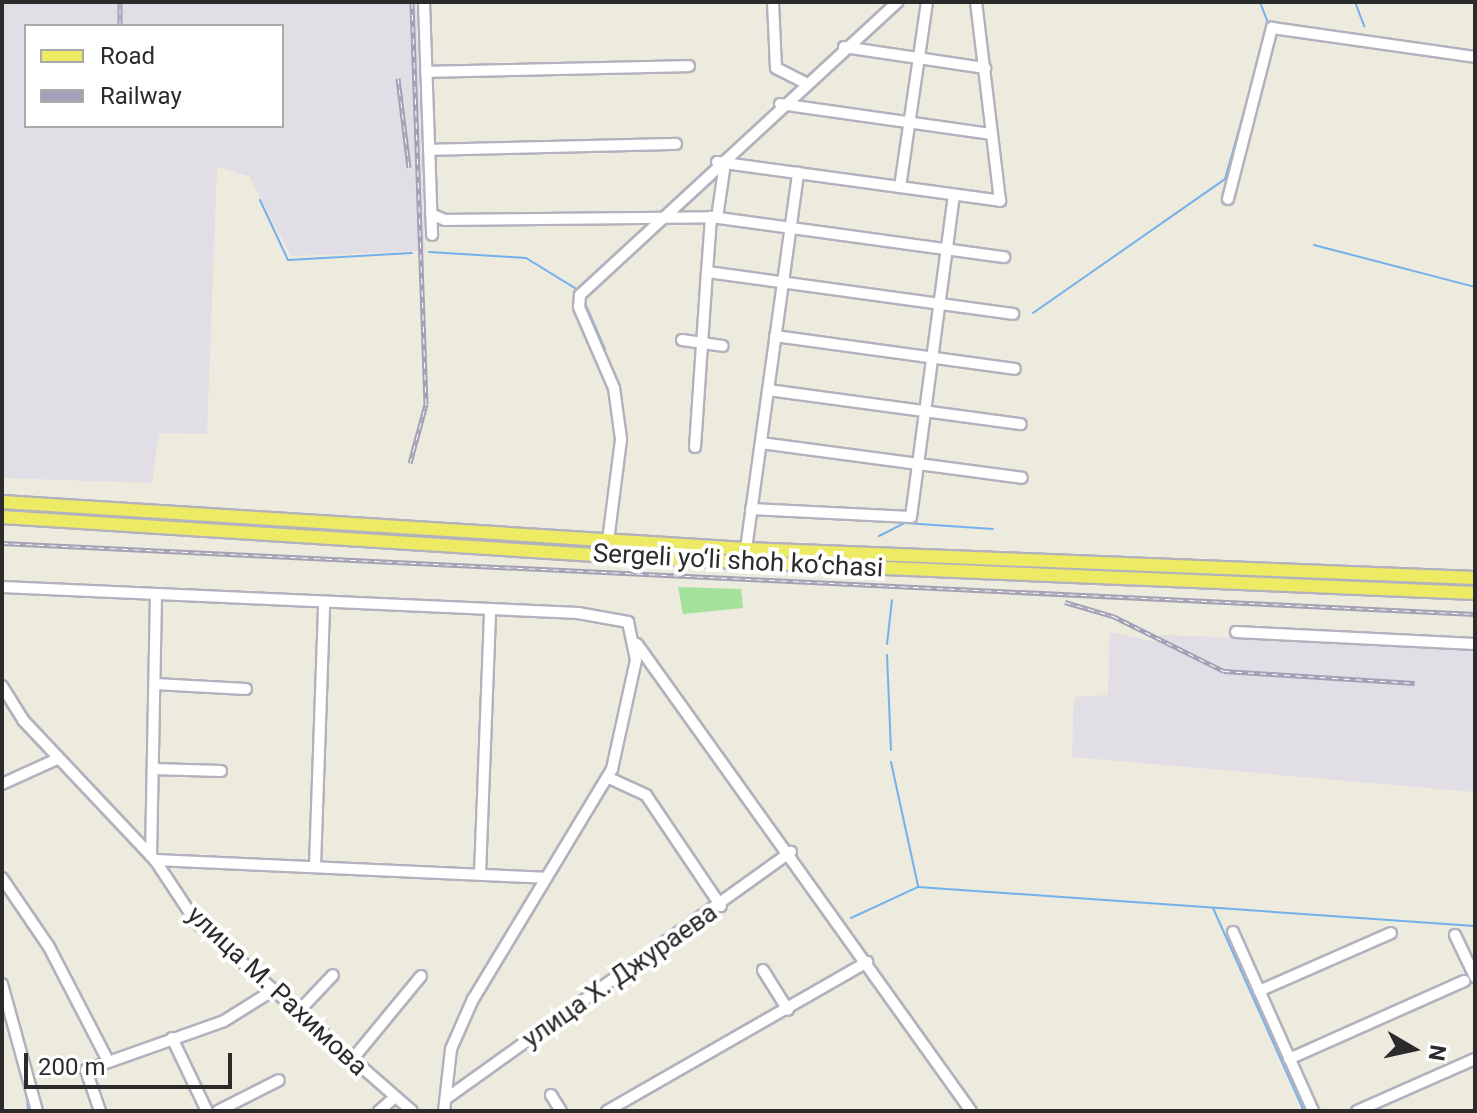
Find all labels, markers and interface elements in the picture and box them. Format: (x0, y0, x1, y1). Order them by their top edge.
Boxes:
legend (24, 24, 284, 128)
text: Road (100, 42, 155, 70)
text: Railway (100, 82, 182, 110)
street label: Sergeli yo‘li shoh ko‘chasi (592, 538, 884, 584)
street label: улица Х. Джураева (517, 897, 723, 1055)
street label: улица М. Рахимова (180, 899, 374, 1083)
north arrow (1373, 1009, 1453, 1089)
scale bar (28, 1037, 236, 1087)
text: N (1424, 1043, 1451, 1062)
text: 200 m (38, 1053, 105, 1081)

